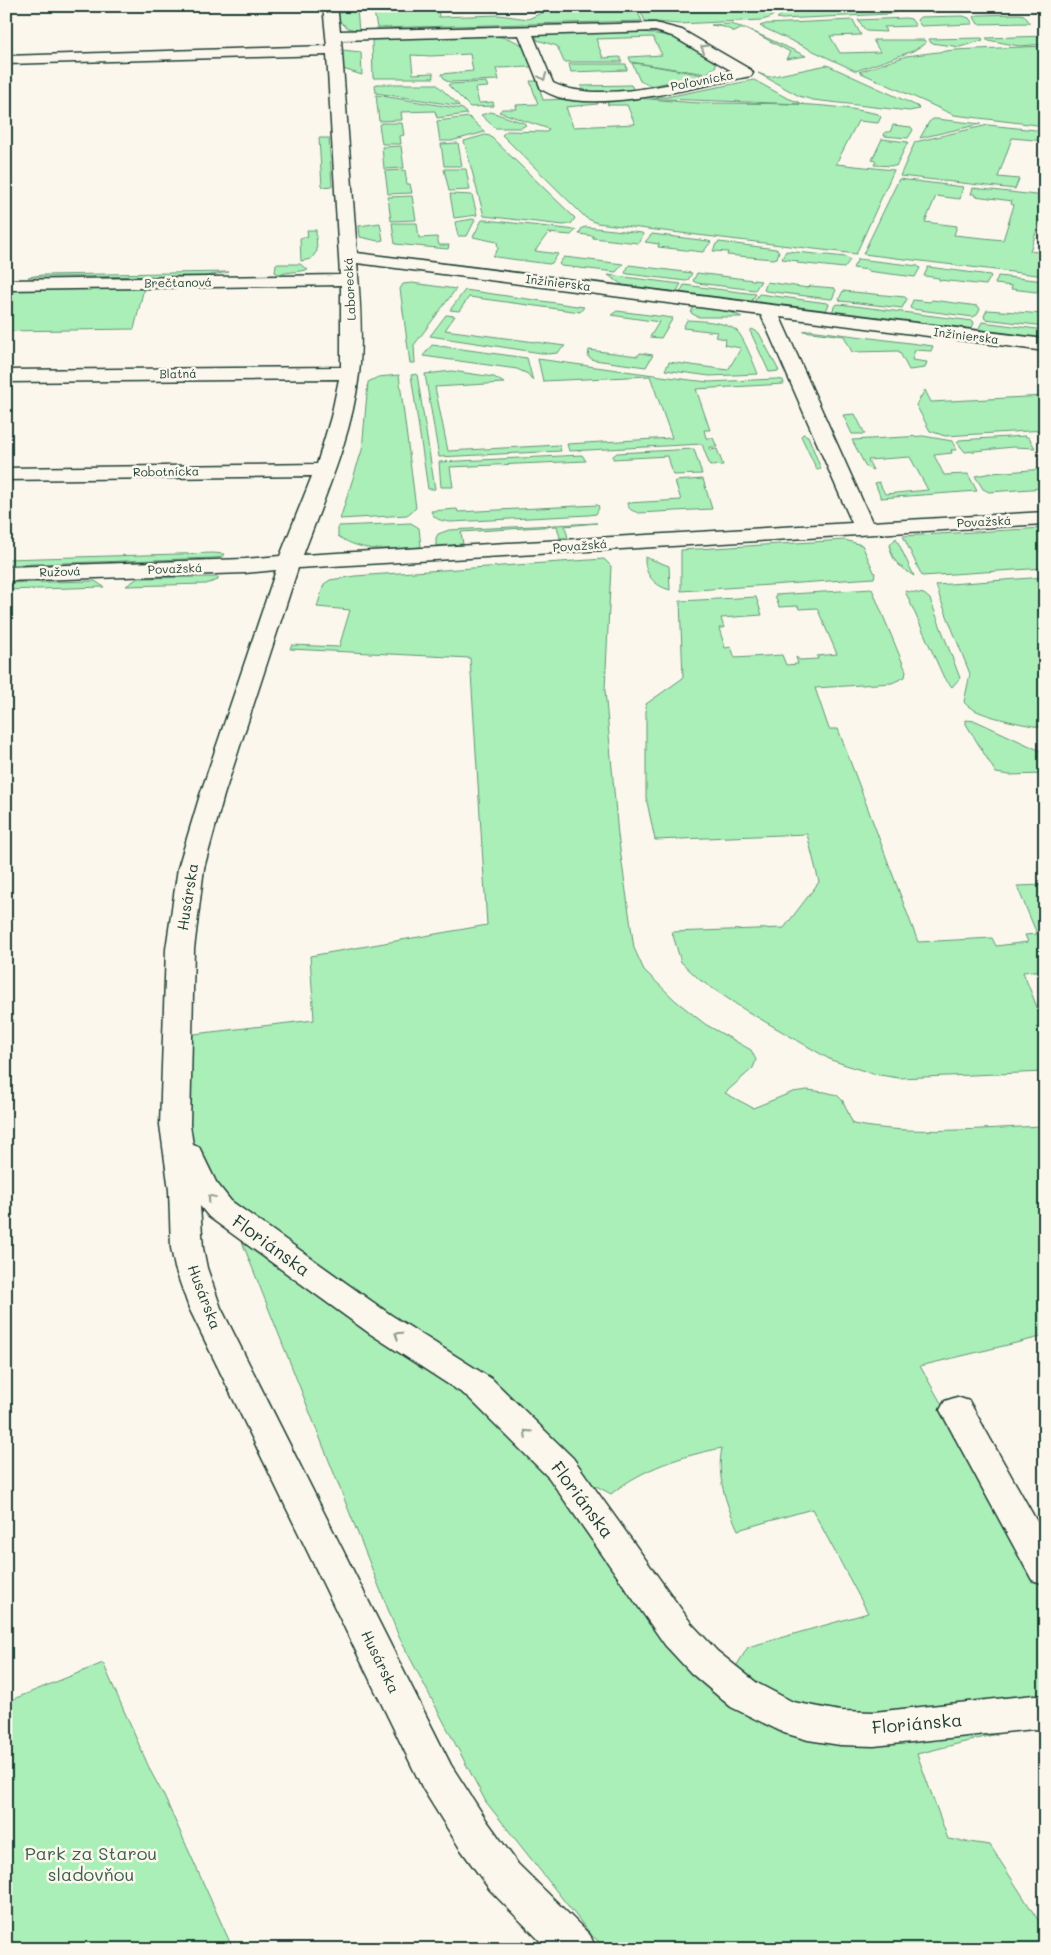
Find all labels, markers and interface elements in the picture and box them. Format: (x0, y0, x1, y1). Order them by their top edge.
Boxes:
one-way arrow (700, 45, 709, 55)
street label: Poľovnícka (669, 66, 735, 94)
one-way arrow (537, 72, 547, 81)
street label: Laborecká (339, 257, 359, 321)
street label: Inžinierska (525, 270, 592, 294)
street label: Brečtanová (144, 273, 212, 291)
street label: Inžinierska (933, 323, 1000, 347)
street label: Blatná (159, 365, 197, 381)
street label: Robotnícka (133, 462, 199, 480)
street label: Považská (956, 512, 1012, 530)
street label: Považská (552, 535, 608, 555)
street label: Považská (147, 559, 203, 577)
street label: Ružová (39, 562, 81, 580)
street label: Husárska (172, 862, 202, 932)
one-way arrow (207, 1195, 216, 1204)
street label: Floriánska (228, 1209, 315, 1282)
street label: Husárska (183, 1261, 226, 1332)
one-way arrow (394, 1332, 403, 1342)
one-way arrow (523, 1430, 532, 1439)
street label: Floriánska (546, 1456, 620, 1543)
street label: Husárska (357, 1627, 405, 1696)
street label: Floriánska (871, 1707, 963, 1739)
park label: Park za Starou sladovňou (25, 1841, 157, 1886)

